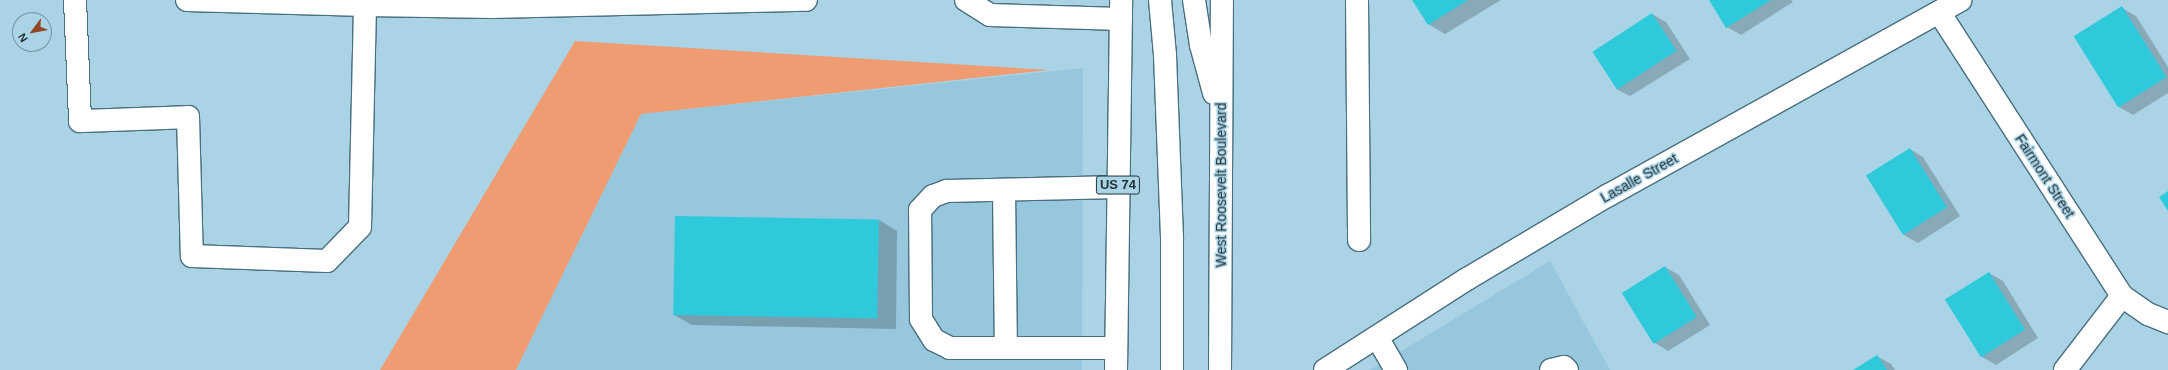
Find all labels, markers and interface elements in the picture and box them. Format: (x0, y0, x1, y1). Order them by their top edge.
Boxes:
north arrow (12, 12, 52, 52)
text: N (15, 31, 30, 44)
street label: West Roosevelt Boulevard (1213, 103, 1229, 267)
street label: Fairmont Street (2012, 131, 2078, 221)
street label: Lasalle Street (1597, 150, 1681, 206)
road number: US 74 (1095, 174, 1141, 196)

